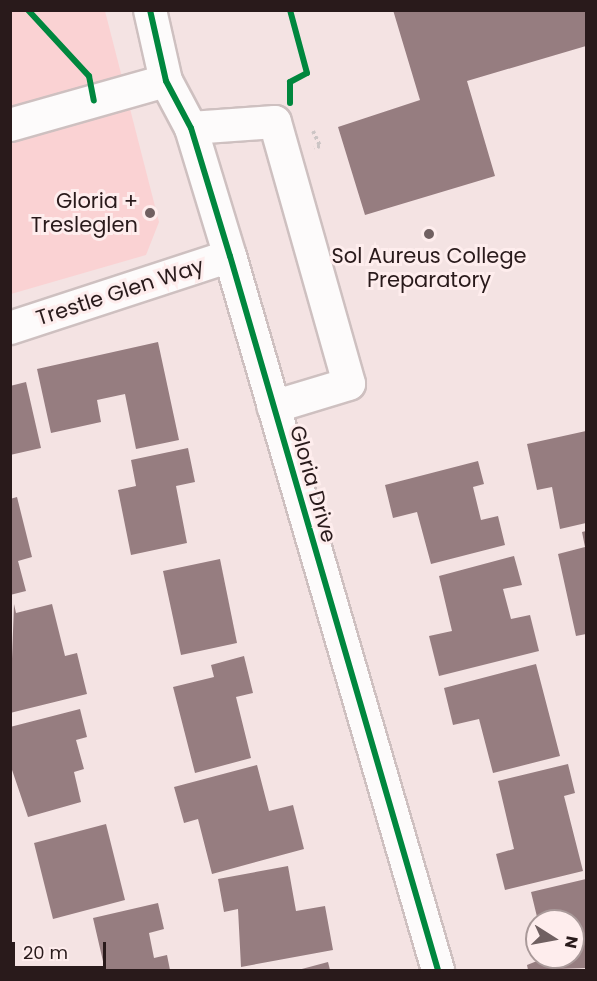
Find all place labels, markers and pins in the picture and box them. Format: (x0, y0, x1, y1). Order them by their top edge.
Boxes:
place label: Gloria + Tresleglen (31, 188, 138, 238)
marker: Gloria + Tresleglen (143, 206, 157, 220)
marker: Sol Aureus College Preparatory (422, 227, 436, 241)
place label: Sol Aureus College Preparatory (331, 243, 527, 293)

